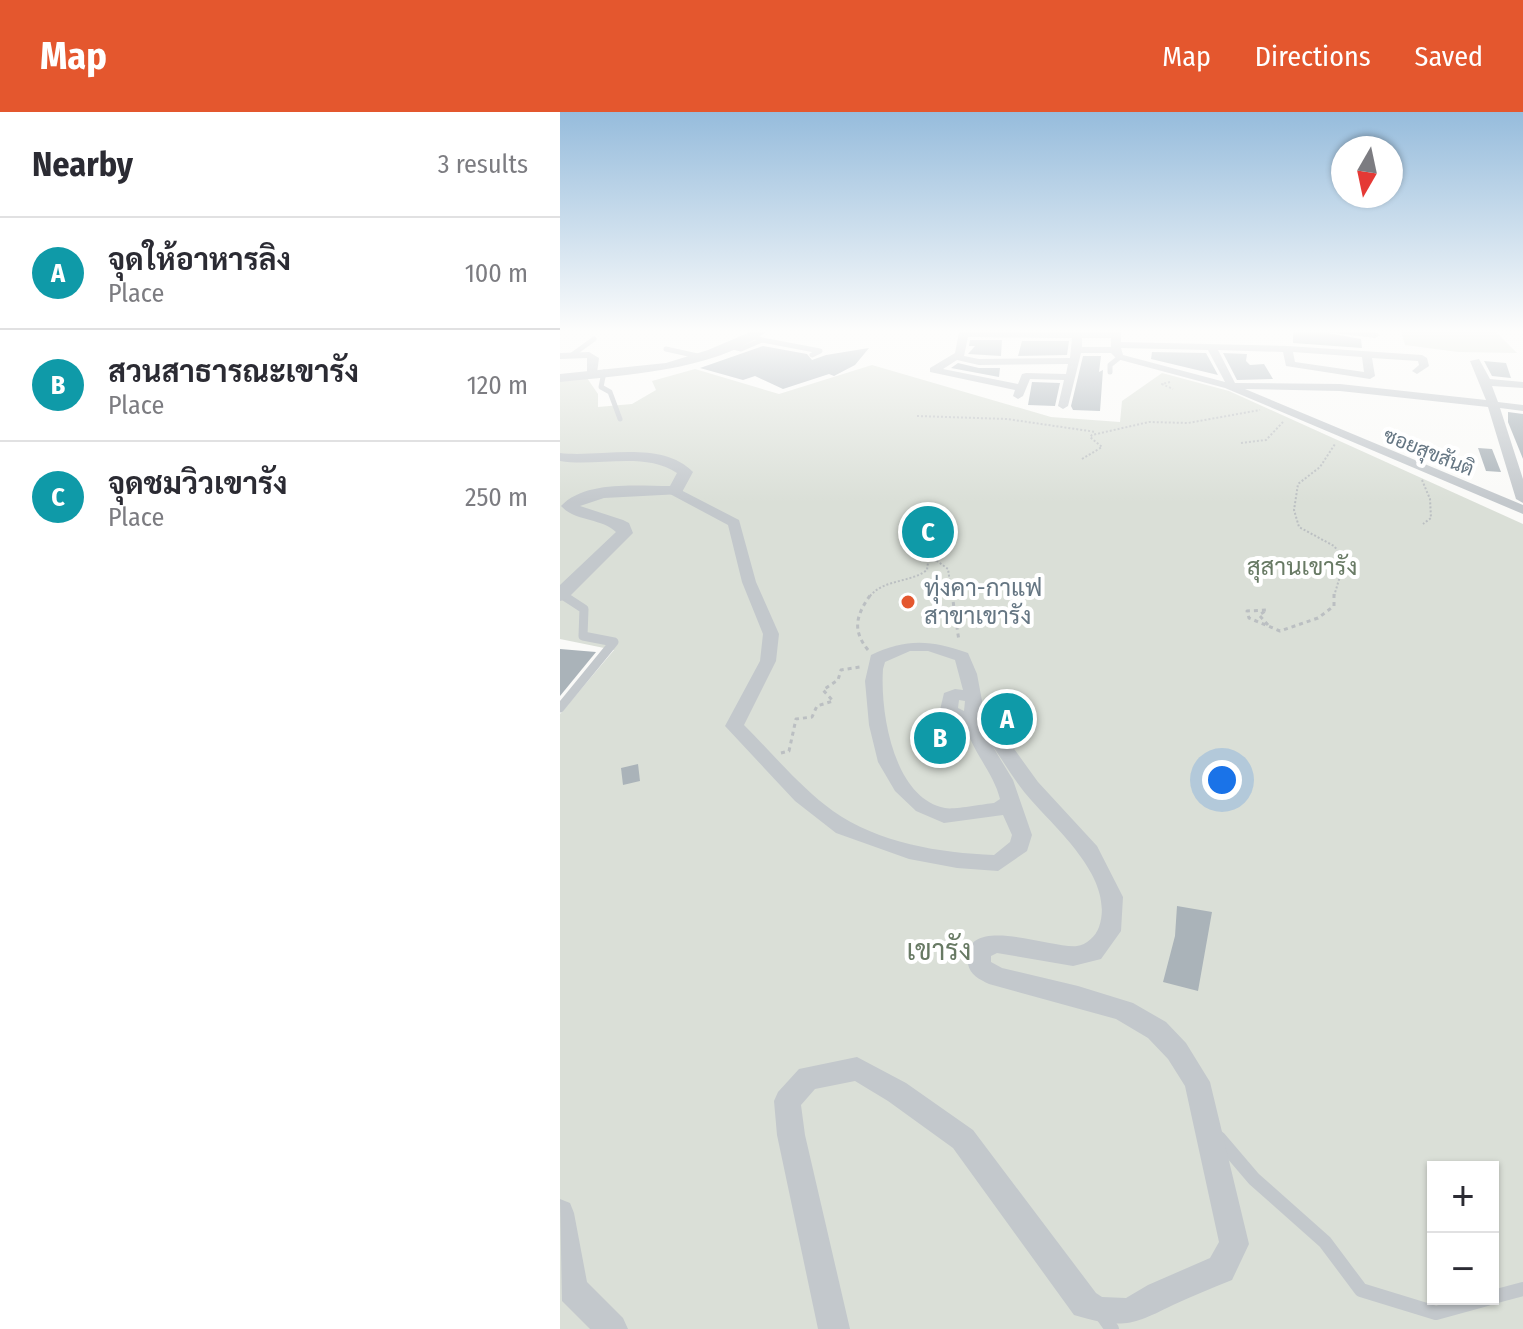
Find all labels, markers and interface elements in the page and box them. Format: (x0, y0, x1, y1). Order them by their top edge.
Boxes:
text: Map (40, 33, 107, 79)
text: Map (1162, 40, 1211, 73)
text: Directions (1255, 40, 1371, 73)
text: Saved (1415, 40, 1483, 73)
north arrow (1331, 136, 1403, 208)
text: Nearby (32, 144, 133, 185)
text: 3 results (438, 149, 528, 180)
text: จุดให้อาหารลิง (108, 242, 291, 278)
text: A (51, 258, 65, 289)
text: 100 m (465, 258, 528, 289)
text: Place (108, 278, 164, 309)
text: สวนสาธารณะเขารัง (108, 354, 359, 390)
text: B (51, 370, 65, 401)
text: 120 m (467, 370, 528, 401)
text: Place (108, 390, 164, 421)
street label: ซอยสุขสันติ (1379, 423, 1478, 483)
text: จุดชมวิวเขารัง (108, 466, 288, 502)
text: C (51, 482, 65, 513)
text: 250 m (465, 482, 528, 513)
text: Place (108, 502, 164, 533)
pin: C (902, 502, 954, 562)
park label: สุสานเขารัง (1247, 553, 1357, 583)
place label: ทุ่งคา-กาแฟ สาขาเขารัง (924, 574, 1042, 630)
marker: ทุ่งคา-กาแฟ สาขาเขารัง (899, 593, 917, 611)
pin: A (981, 689, 1033, 749)
pin: B (914, 708, 966, 768)
your location (1202, 760, 1242, 800)
park label: เขารัง (906, 932, 972, 967)
map controls (1427, 1161, 1499, 1305)
button: + (1427, 1161, 1499, 1233)
button: − (1427, 1233, 1499, 1305)

